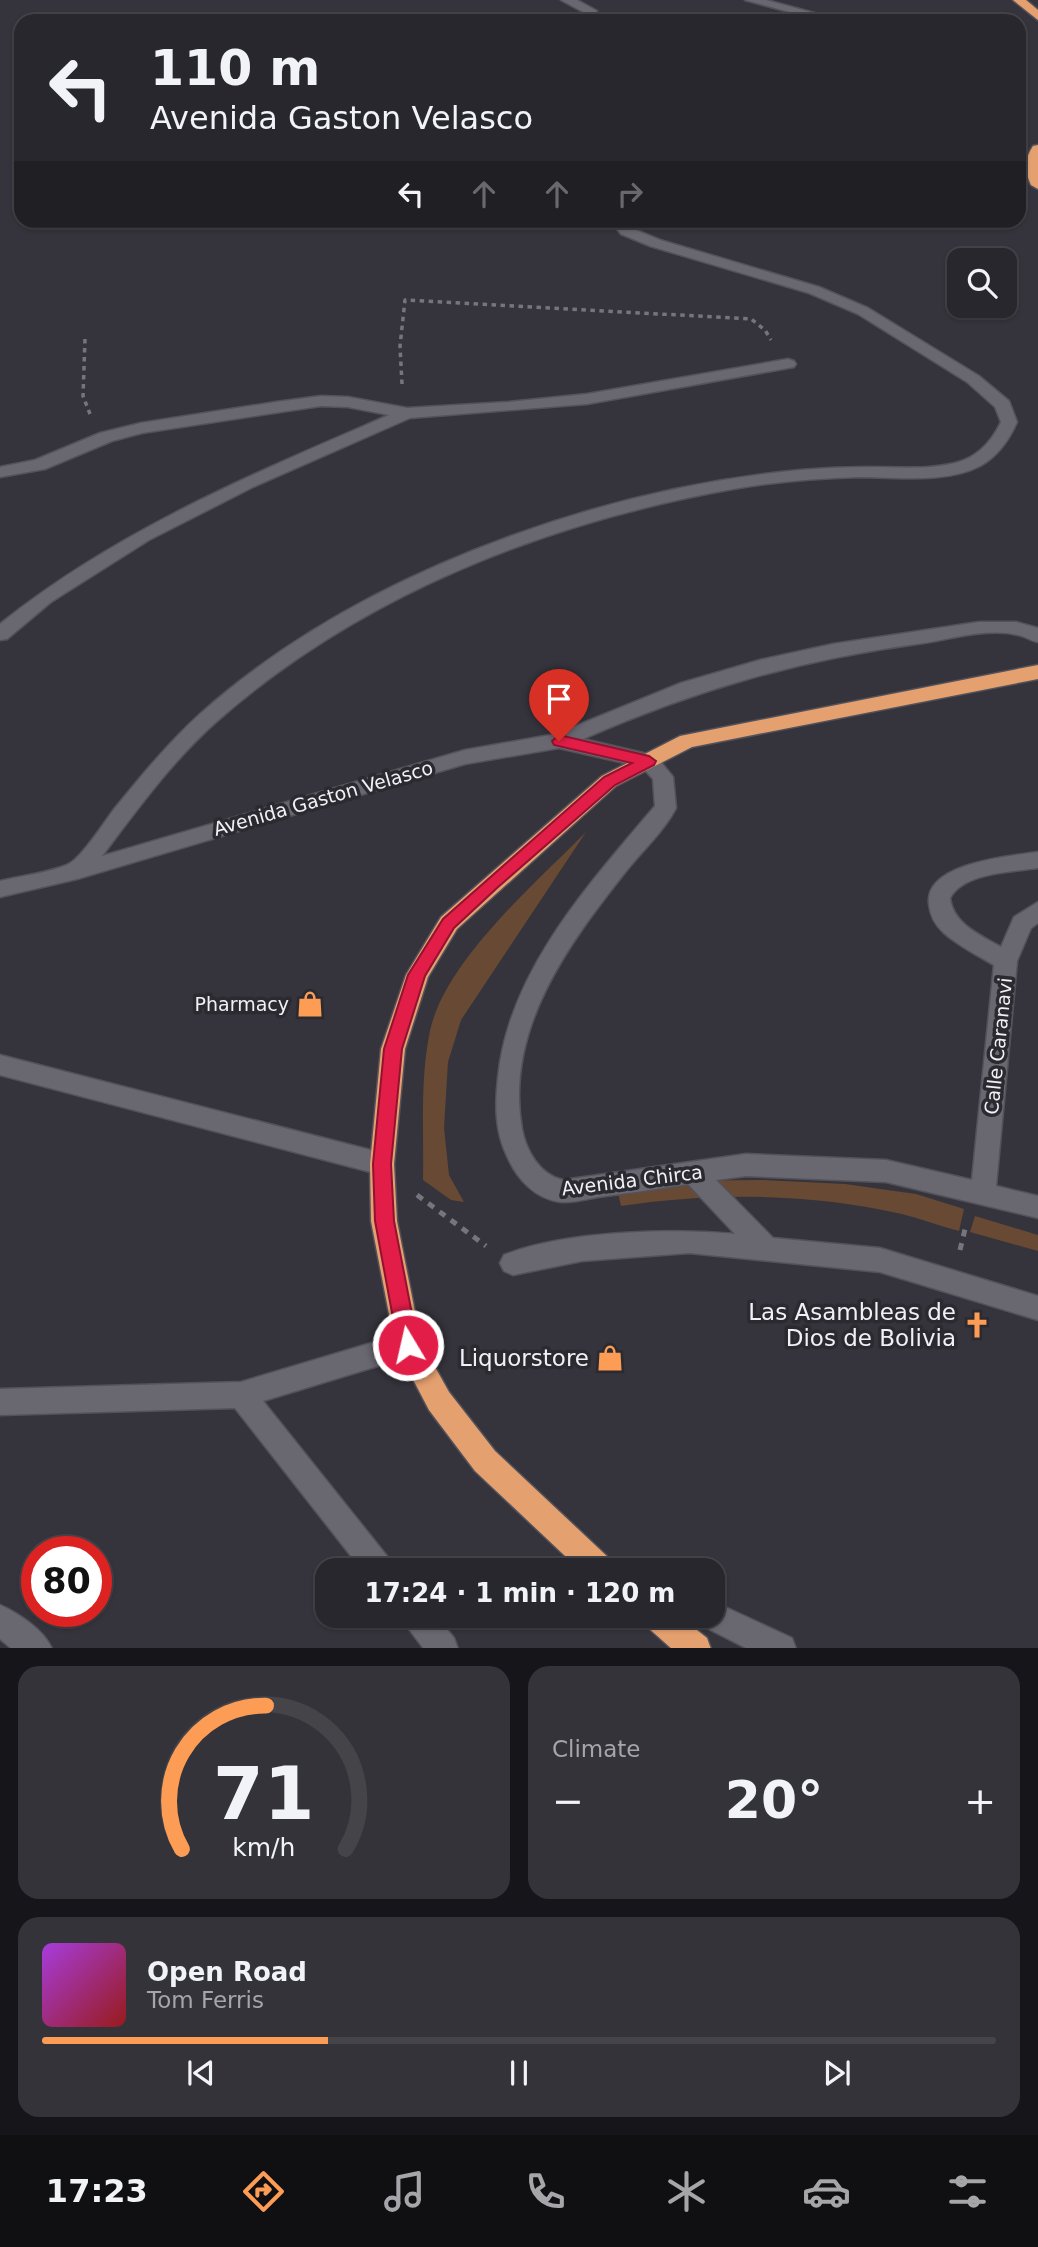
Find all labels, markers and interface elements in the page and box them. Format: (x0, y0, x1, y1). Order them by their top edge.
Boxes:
text: 110 m (150, 40, 320, 97)
icon: left (35, 42, 126, 133)
text: Avenida Gaston Velasco (150, 99, 533, 137)
icon: left (392, 175, 430, 213)
icon: ahead (465, 175, 503, 213)
icon: ahead (538, 175, 576, 213)
icon: right (611, 175, 649, 213)
map controls (947, 248, 1017, 318)
button: search (947, 248, 1017, 318)
pin (529, 669, 589, 741)
icon: arrive (540, 680, 578, 718)
street label: Avenida Gaston Velasco (211, 756, 435, 840)
street label: Calle Caranavi (980, 976, 1016, 1116)
shop icon: Pharmacy (295, 989, 325, 1019)
place label: Pharmacy (195, 993, 289, 1015)
street label: Avenida Chirca (560, 1160, 704, 1200)
place label: Las Asambleas de Dios de Bolivia (748, 1299, 956, 1351)
position arrow (371, 1308, 445, 1382)
church icon: Las Asambleas de Dios de Bolivia (962, 1310, 992, 1340)
shop icon: Liquorstore (595, 1343, 625, 1373)
place label: Liquorstore (459, 1345, 589, 1371)
speed limit sign: 80 (21, 1536, 112, 1627)
text: 17:24 · 1 min · 120 m (365, 1578, 675, 1608)
text: Climate (552, 1736, 641, 1762)
text: 71 (213, 1751, 315, 1836)
text: 20° (725, 1770, 823, 1830)
text: − (552, 1779, 584, 1823)
text: + (964, 1779, 996, 1823)
text: km/h (232, 1832, 296, 1861)
text: Open Road (147, 1957, 307, 1987)
text: Tom Ferris (147, 1987, 264, 2013)
icon: previous (182, 2054, 220, 2092)
icon: pause (500, 2054, 538, 2092)
icon: next (818, 2054, 856, 2092)
icon: directions (239, 2167, 288, 2216)
icon: music (380, 2167, 429, 2216)
icon: phone (521, 2167, 570, 2216)
icon: climate (662, 2167, 711, 2216)
icon: car (802, 2167, 851, 2216)
icon: filters (943, 2167, 992, 2216)
text: 17:23 (46, 2172, 148, 2210)

